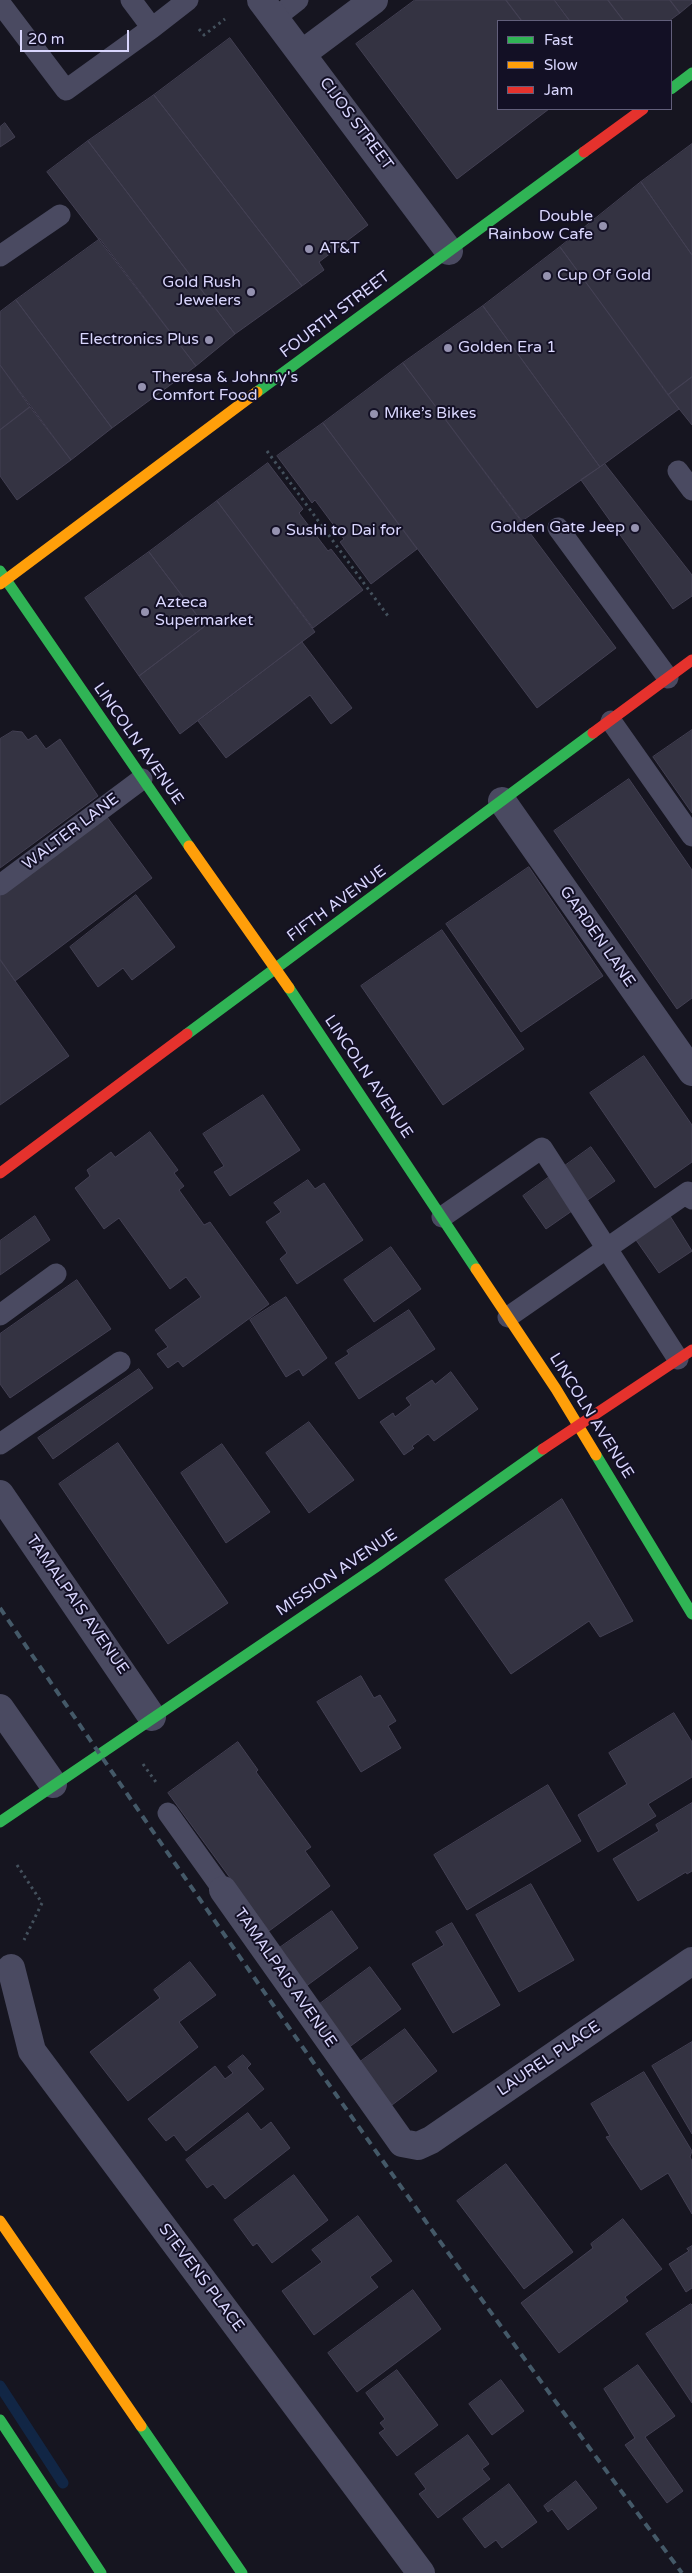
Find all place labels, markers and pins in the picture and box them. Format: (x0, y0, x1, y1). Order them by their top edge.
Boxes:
place label: Double Rainbow Cafe (488, 207, 593, 245)
marker: Double Rainbow Cafe (597, 220, 609, 232)
place label: AT&T (319, 239, 360, 259)
marker: AT&T (303, 243, 315, 255)
place label: Cup Of Gold (557, 266, 651, 286)
marker: Cup Of Gold (541, 270, 553, 282)
place label: Gold Rush Jewelers (162, 273, 241, 311)
marker: Gold Rush Jewelers (245, 286, 257, 298)
place label: Electronics Plus (79, 330, 199, 350)
marker: Electronics Plus (203, 334, 215, 346)
place label: Golden Era 1 (458, 338, 556, 358)
marker: Golden Era 1 (442, 342, 454, 354)
place label: Theresa & Johnny's Comfort Food (152, 368, 298, 406)
marker: Theresa & Johnny's Comfort Food (136, 381, 148, 393)
place label: Mike’s Bikes (384, 404, 476, 424)
marker: Mike’s Bikes (368, 408, 380, 420)
place label: Golden Gate Jeep (490, 518, 625, 538)
place label: Sushi to Dai for (286, 521, 401, 541)
marker: Golden Gate Jeep (629, 522, 641, 534)
marker: Sushi to Dai for (270, 525, 282, 537)
place label: Azteca Supermarket (155, 593, 253, 631)
marker: Azteca Supermarket (139, 606, 151, 618)

